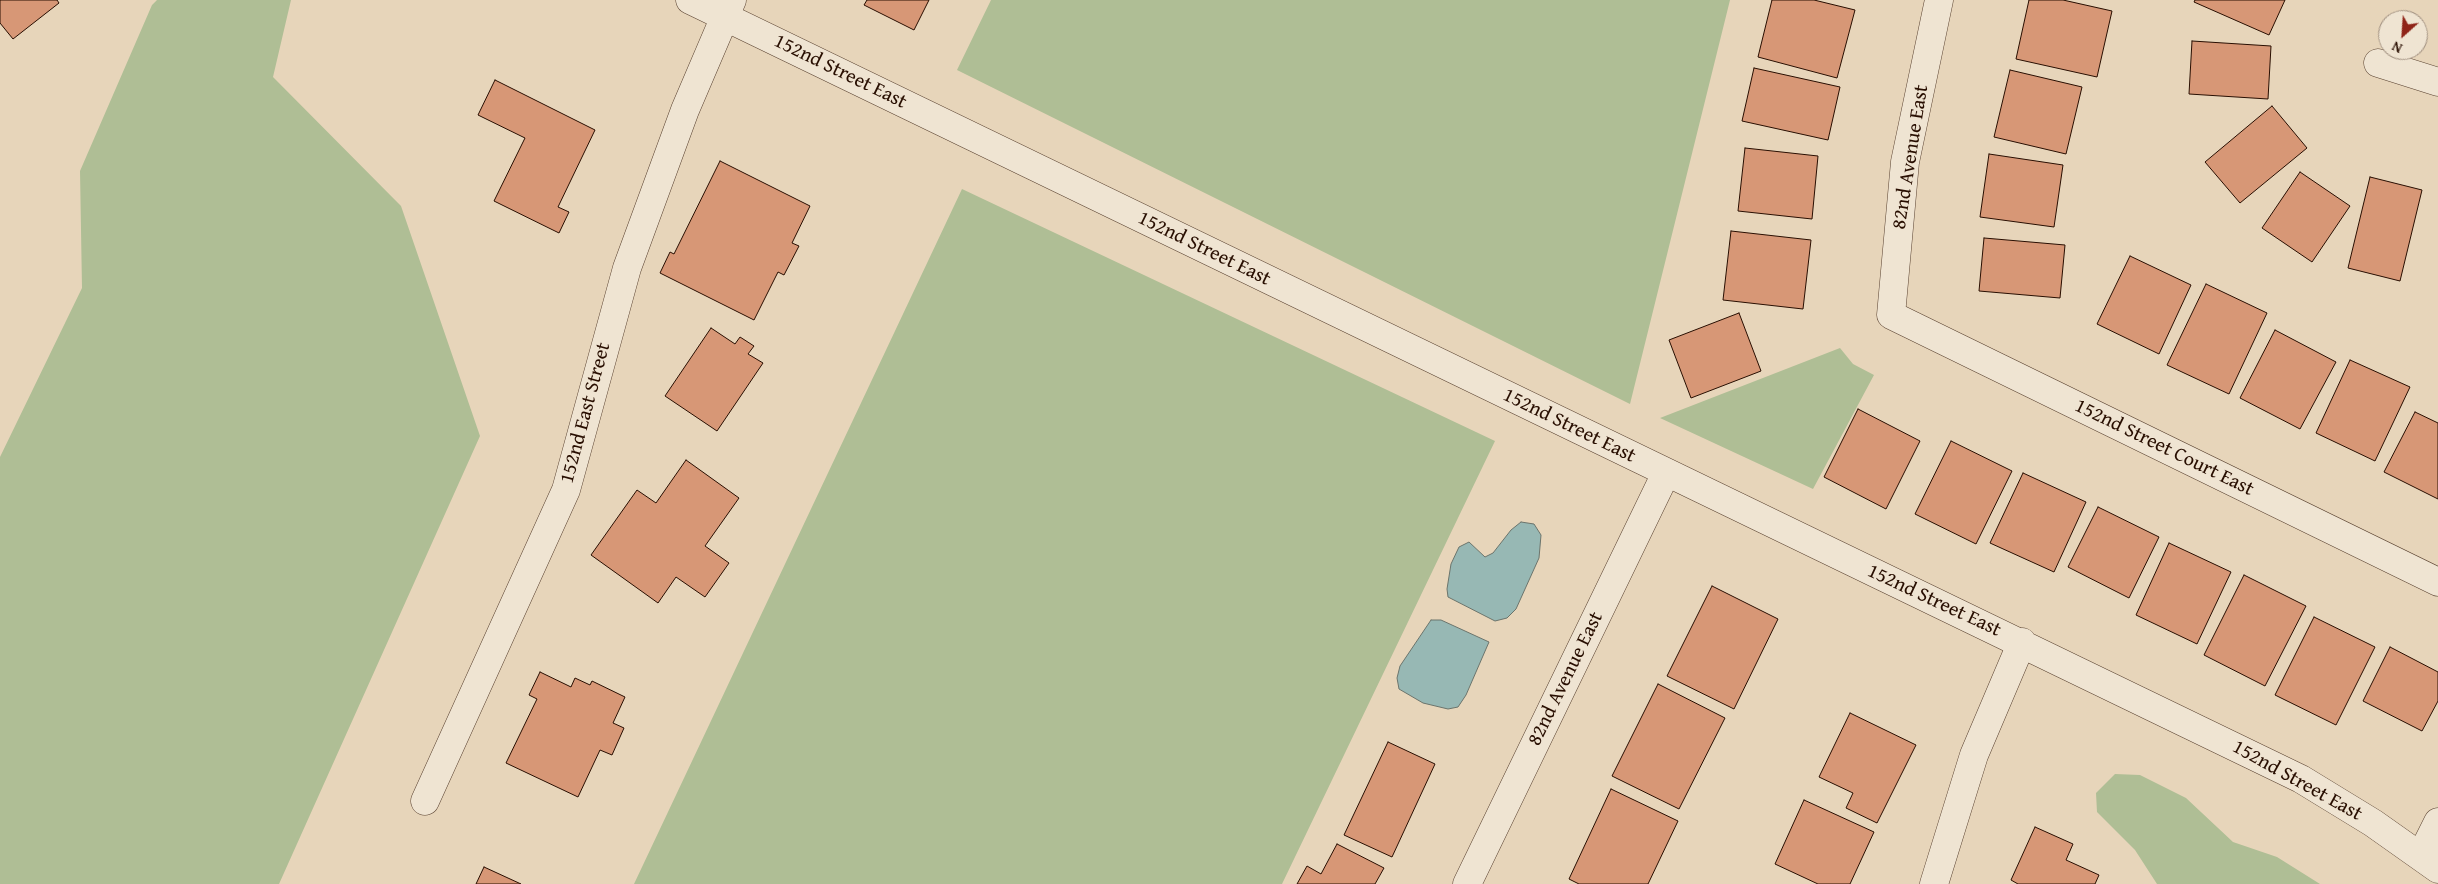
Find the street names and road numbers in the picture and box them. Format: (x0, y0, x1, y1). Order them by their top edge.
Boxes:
street label: 152nd Street East (770, 29, 910, 115)
street label: 82nd Avenue East (1888, 83, 1934, 231)
street label: 152nd Street East (1134, 206, 1274, 292)
street label: 152nd East Street (556, 340, 616, 486)
street label: 152nd Street East (1499, 383, 1639, 469)
street label: 152nd Street Court East (2070, 394, 2258, 502)
street label: 152nd Street East (1863, 560, 2005, 642)
street label: 82nd Avenue East (1523, 608, 1609, 750)
street label: 152nd Street East (2228, 735, 2366, 827)

